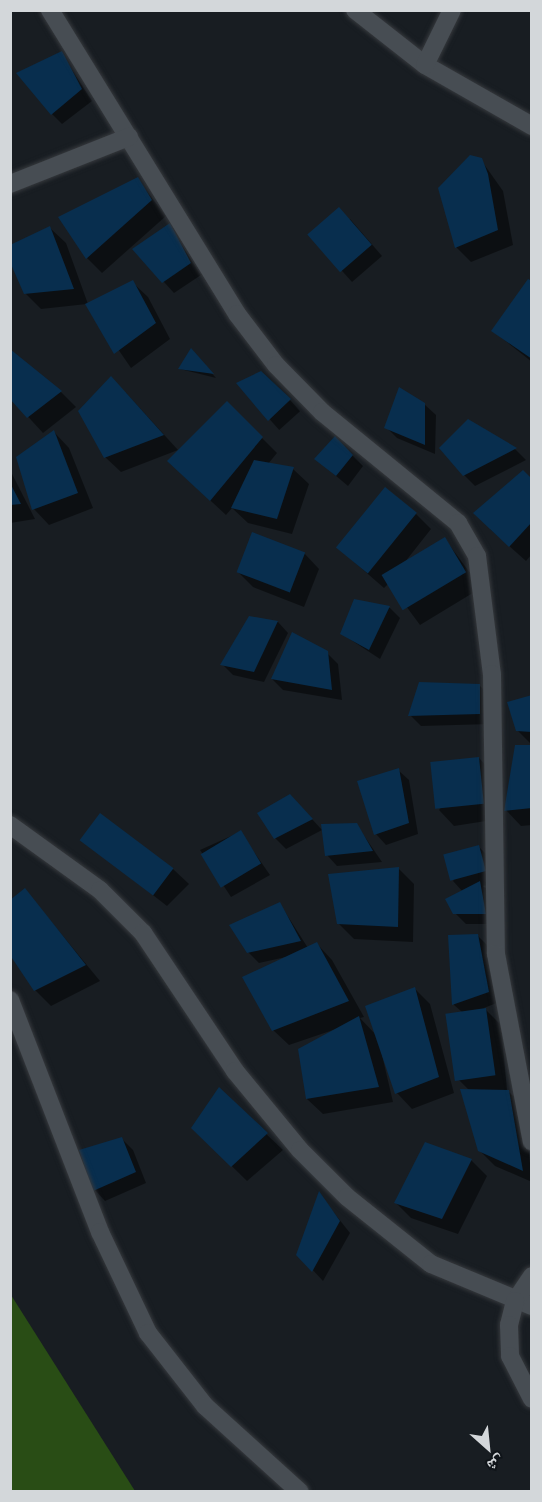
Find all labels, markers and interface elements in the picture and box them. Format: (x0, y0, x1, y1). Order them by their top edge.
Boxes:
north arrow (458, 1418, 518, 1478)
text: ش (485, 1452, 508, 1477)

